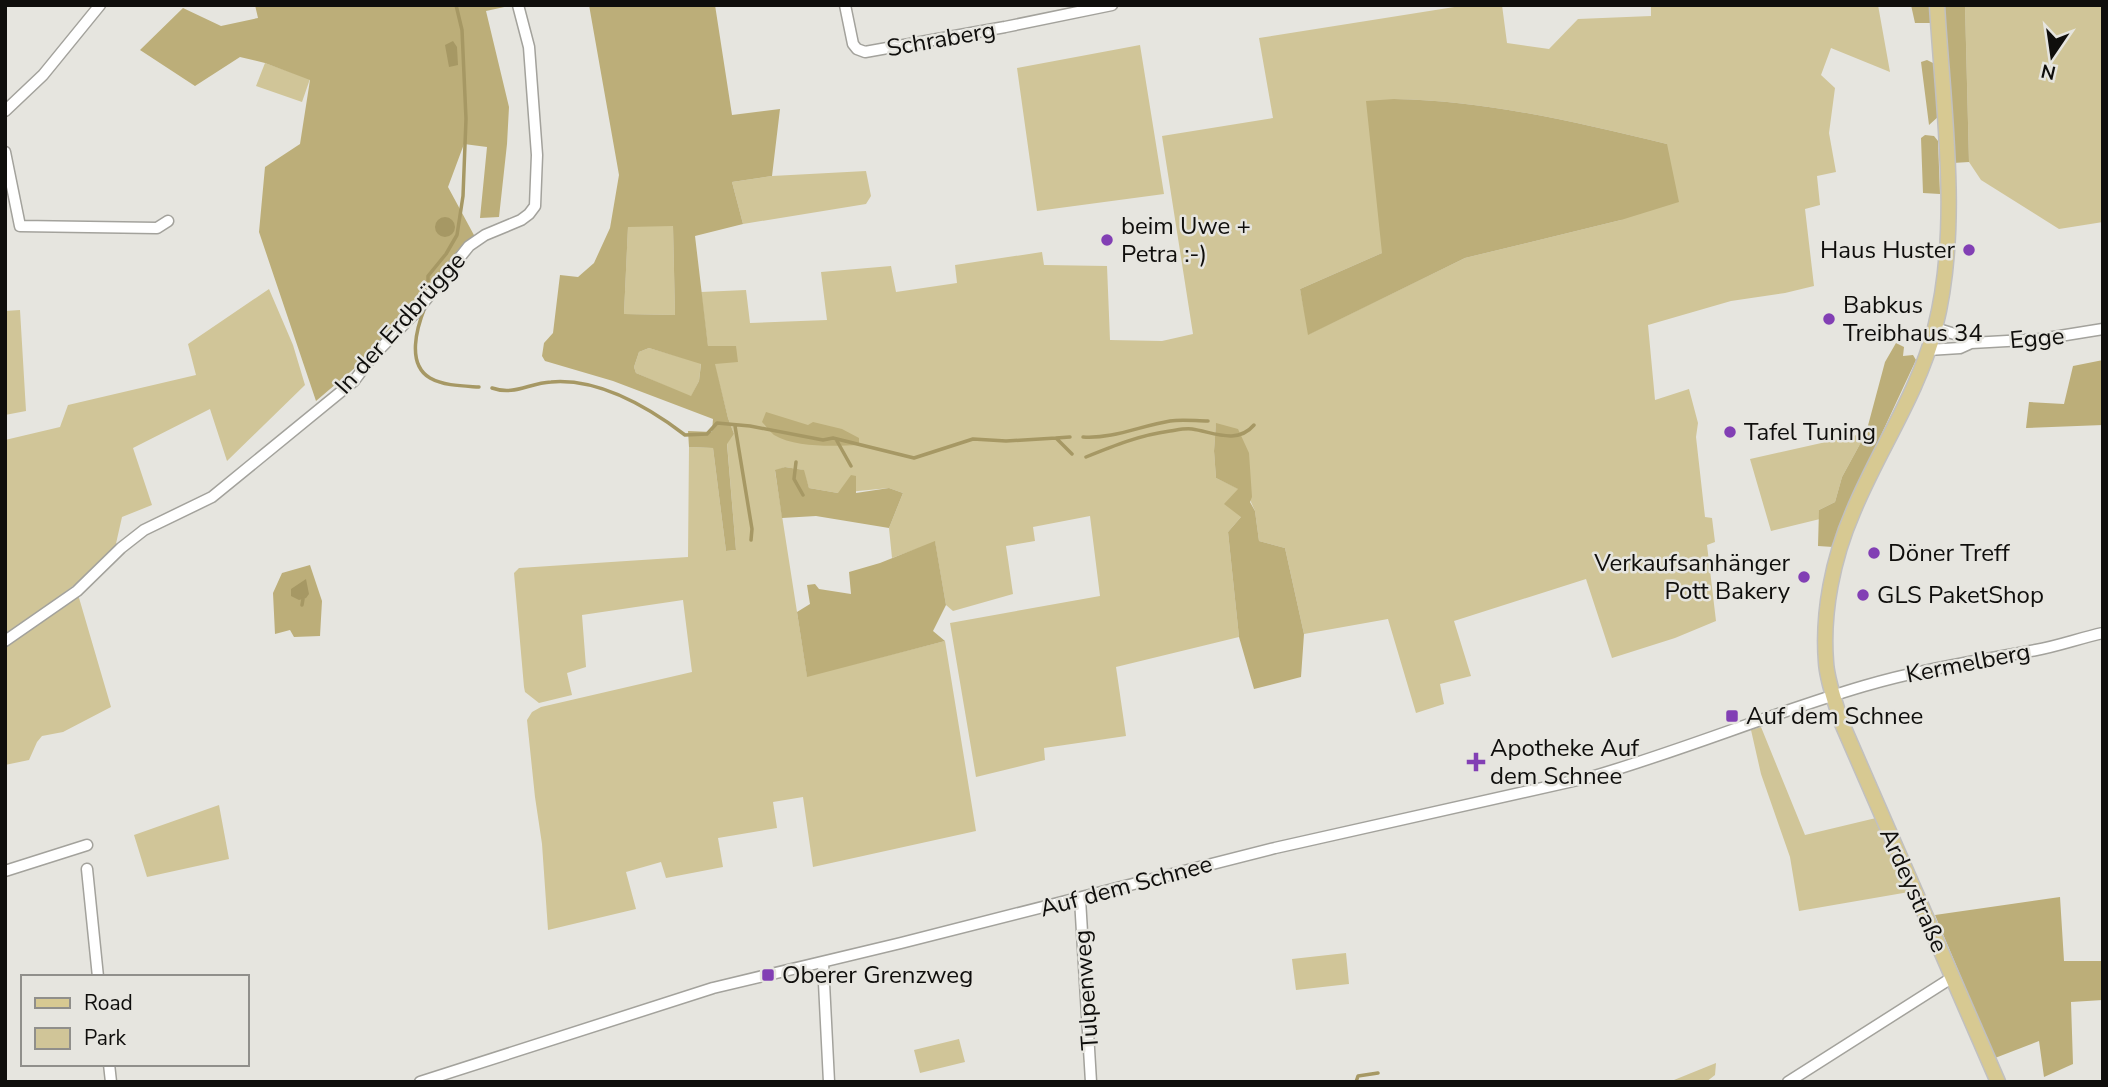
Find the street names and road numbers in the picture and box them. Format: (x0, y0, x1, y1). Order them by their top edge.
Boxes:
street label: Schraberg (884, 14, 998, 64)
street label: In der Erdbrügge (328, 245, 472, 401)
street label: Egge (2008, 320, 2066, 356)
street label: Kermelberg (1903, 635, 2033, 691)
street label: Ardeystraße (1872, 823, 1956, 957)
street label: Auf dem Schnee (1036, 848, 1216, 924)
street label: Tulpenweg (1066, 929, 1106, 1051)

